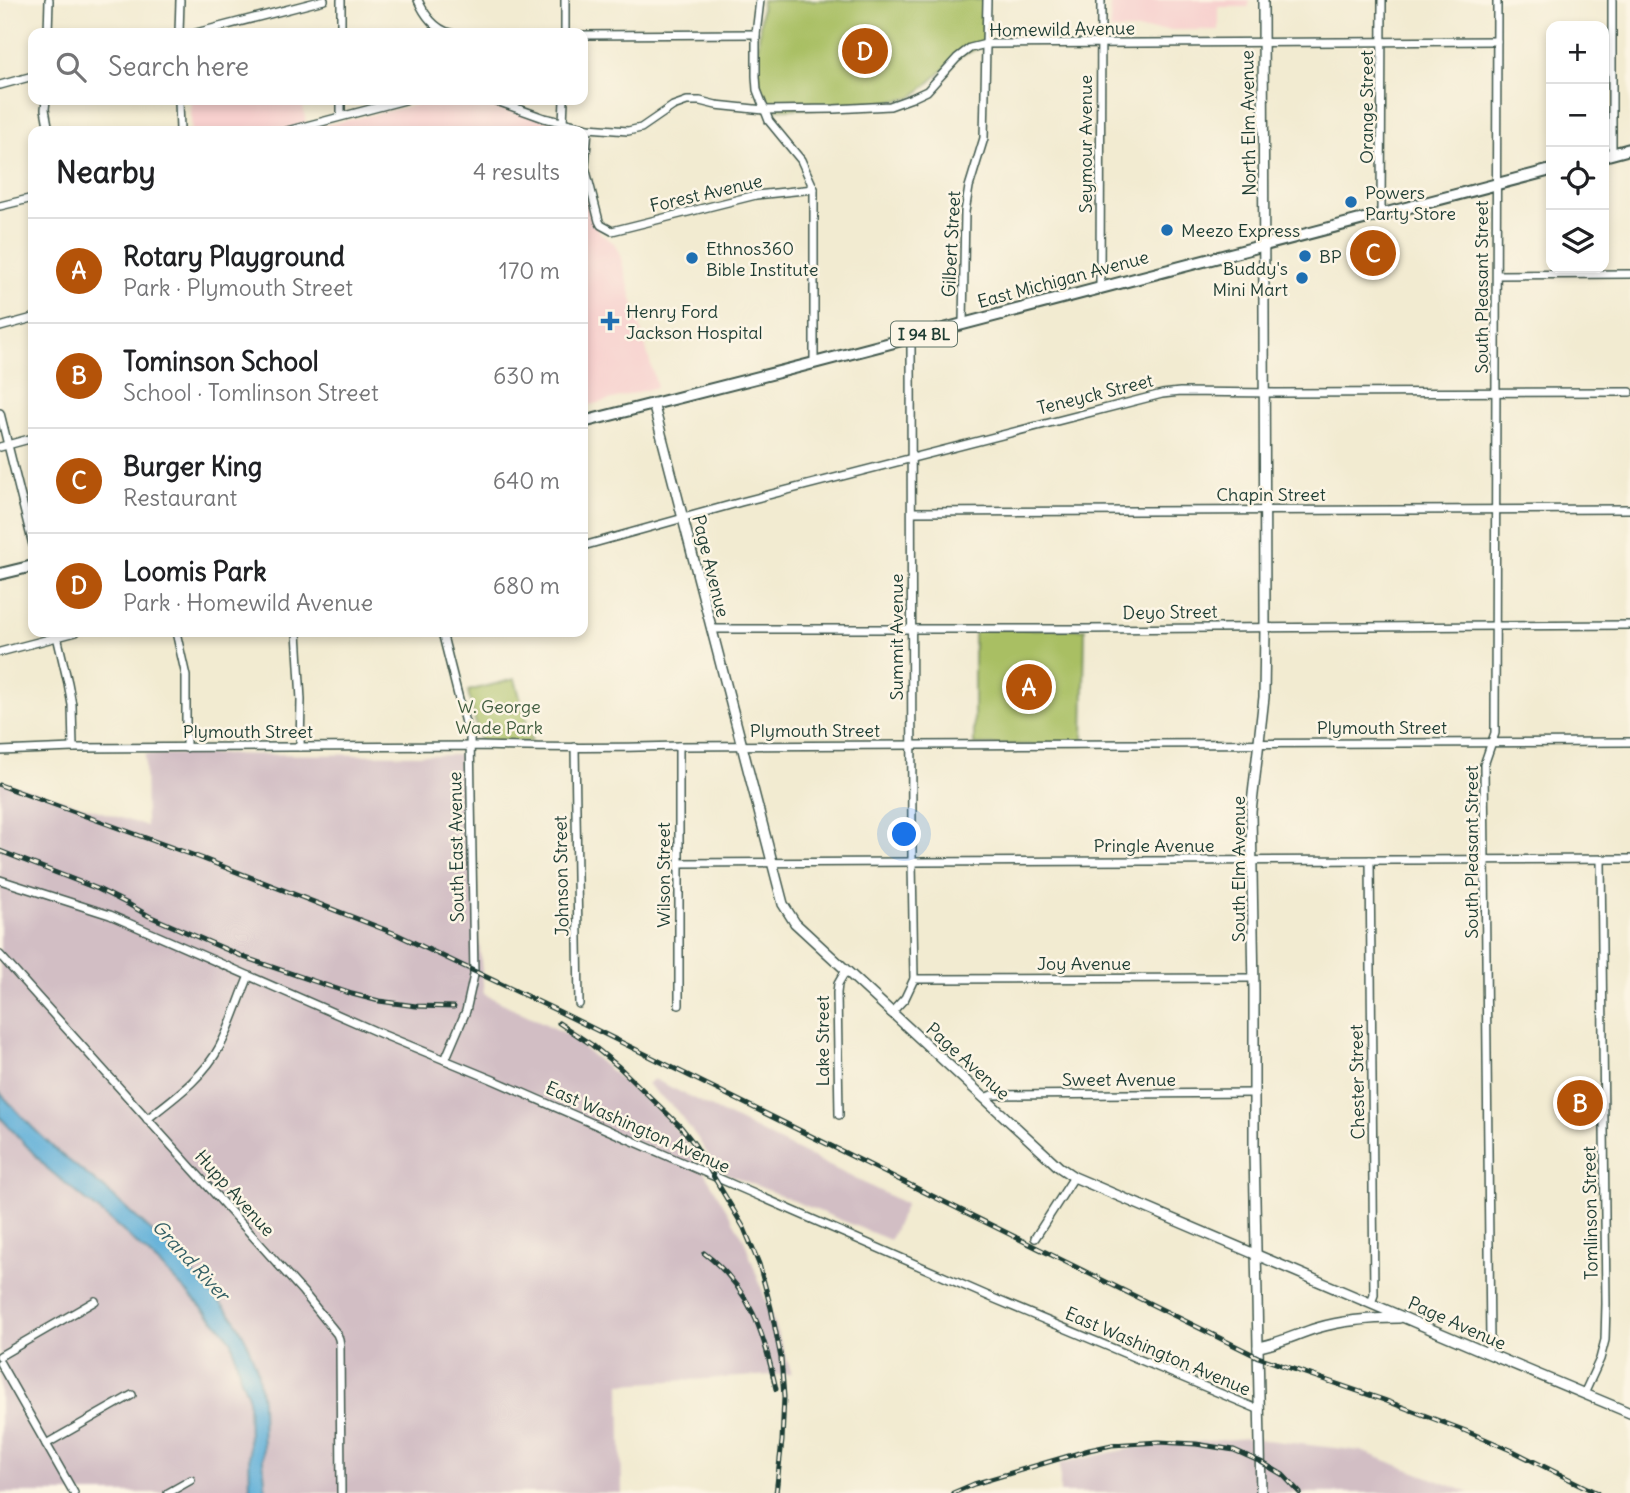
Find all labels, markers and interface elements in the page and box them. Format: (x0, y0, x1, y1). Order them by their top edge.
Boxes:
street label: Homewild Avenue (989, 16, 1135, 42)
map controls (1546, 21, 1609, 273)
button: + (1546, 21, 1609, 84)
pin: D (842, 25, 888, 77)
search box (28, 28, 588, 105)
icon: search (52, 48, 90, 86)
text: Search here (108, 50, 249, 83)
street label: North Elm Avenue (1235, 50, 1261, 196)
street label: Orange Street (1355, 50, 1378, 164)
street label: Seymour Avenue (1074, 75, 1097, 213)
button: − (1546, 84, 1609, 147)
button: locate (1546, 147, 1609, 210)
text: Nearby (56, 153, 156, 191)
text: 4 results (473, 157, 560, 186)
street label: Forest Avenue (647, 169, 765, 217)
place label: Powers Party Store (1365, 181, 1456, 225)
street label: Gilbert Street (937, 190, 965, 298)
marker: Powers Party Store (1343, 194, 1359, 210)
street label: South Pleasant Street (1470, 200, 1493, 374)
button: layers (1546, 210, 1609, 273)
place label: Meezo Express (1181, 219, 1300, 242)
marker: Meezo Express (1159, 222, 1175, 238)
pin: C (1350, 227, 1396, 279)
place label: Ethnos360 Bible Institute (706, 237, 818, 281)
text: Rotary Playground (123, 240, 345, 273)
street label: East Michigan Avenue (975, 245, 1151, 313)
place label: BP (1319, 245, 1342, 268)
marker: BP (1297, 248, 1313, 264)
marker: Ethnos360 Bible Institute (684, 250, 700, 266)
text: A (72, 256, 86, 285)
text: 170 m (499, 256, 560, 285)
place label: Buddy's Mini Mart (1213, 257, 1288, 301)
marker: Buddy's Mini Mart (1294, 270, 1310, 286)
text: Park · Plymouth Street (123, 273, 353, 302)
place label: Henry Ford Jackson Hospital (626, 300, 763, 344)
marker: Henry Ford Jackson Hospital (600, 311, 620, 331)
road number: I 94 BL (891, 322, 957, 346)
text: Tominson School (123, 345, 319, 378)
text: B (71, 361, 87, 390)
text: 630 m (493, 361, 560, 390)
street label: Teneyck Street (1035, 368, 1155, 420)
text: School · Tomlinson Street (123, 378, 379, 407)
text: Burger King (123, 450, 262, 483)
text: C (71, 466, 87, 495)
text: 640 m (493, 466, 560, 495)
text: Restaurant (123, 483, 237, 512)
street label: Chapin Street (1216, 483, 1326, 506)
street label: Page Avenue (687, 512, 735, 620)
text: Loomis Park (123, 555, 266, 588)
text: D (71, 571, 87, 600)
text: 680 m (493, 571, 560, 600)
street label: Summit Avenue (885, 574, 908, 700)
text: Park · Homewild Avenue (123, 588, 373, 617)
street label: Deyo Street (1122, 600, 1218, 624)
pin: A (1006, 661, 1052, 713)
park label: W. George Wade Park (455, 695, 543, 739)
street label: Plymouth Street (1317, 716, 1447, 739)
street label: Plymouth Street (750, 719, 880, 742)
street label: Plymouth Street (183, 720, 313, 743)
street label: South Pleasant Street (1460, 765, 1483, 939)
street label: South East Avenue (443, 771, 469, 923)
street label: South Elm Avenue (1227, 796, 1250, 942)
street label: Johnson Street (548, 815, 574, 937)
your location (887, 817, 921, 851)
street label: Wilson Street (652, 822, 675, 928)
street label: Pringle Avenue (1093, 834, 1215, 857)
street label: Joy Avenue (1037, 952, 1131, 975)
street label: Lake Street (811, 995, 834, 1087)
street label: Page Avenue (921, 1017, 1015, 1105)
street label: Chester Street (1344, 1024, 1370, 1140)
street label: Sweet Avenue (1062, 1068, 1176, 1091)
street label: East Washington Avenue (542, 1076, 734, 1178)
pin: B (1557, 1077, 1603, 1129)
street label: Hupp Avenue (190, 1145, 280, 1241)
street label: Tomlinson Street (1577, 1146, 1603, 1280)
water label: Grand River (147, 1214, 236, 1307)
street label: Page Avenue (1404, 1291, 1510, 1355)
street label: East Washington Avenue (1062, 1301, 1254, 1401)

